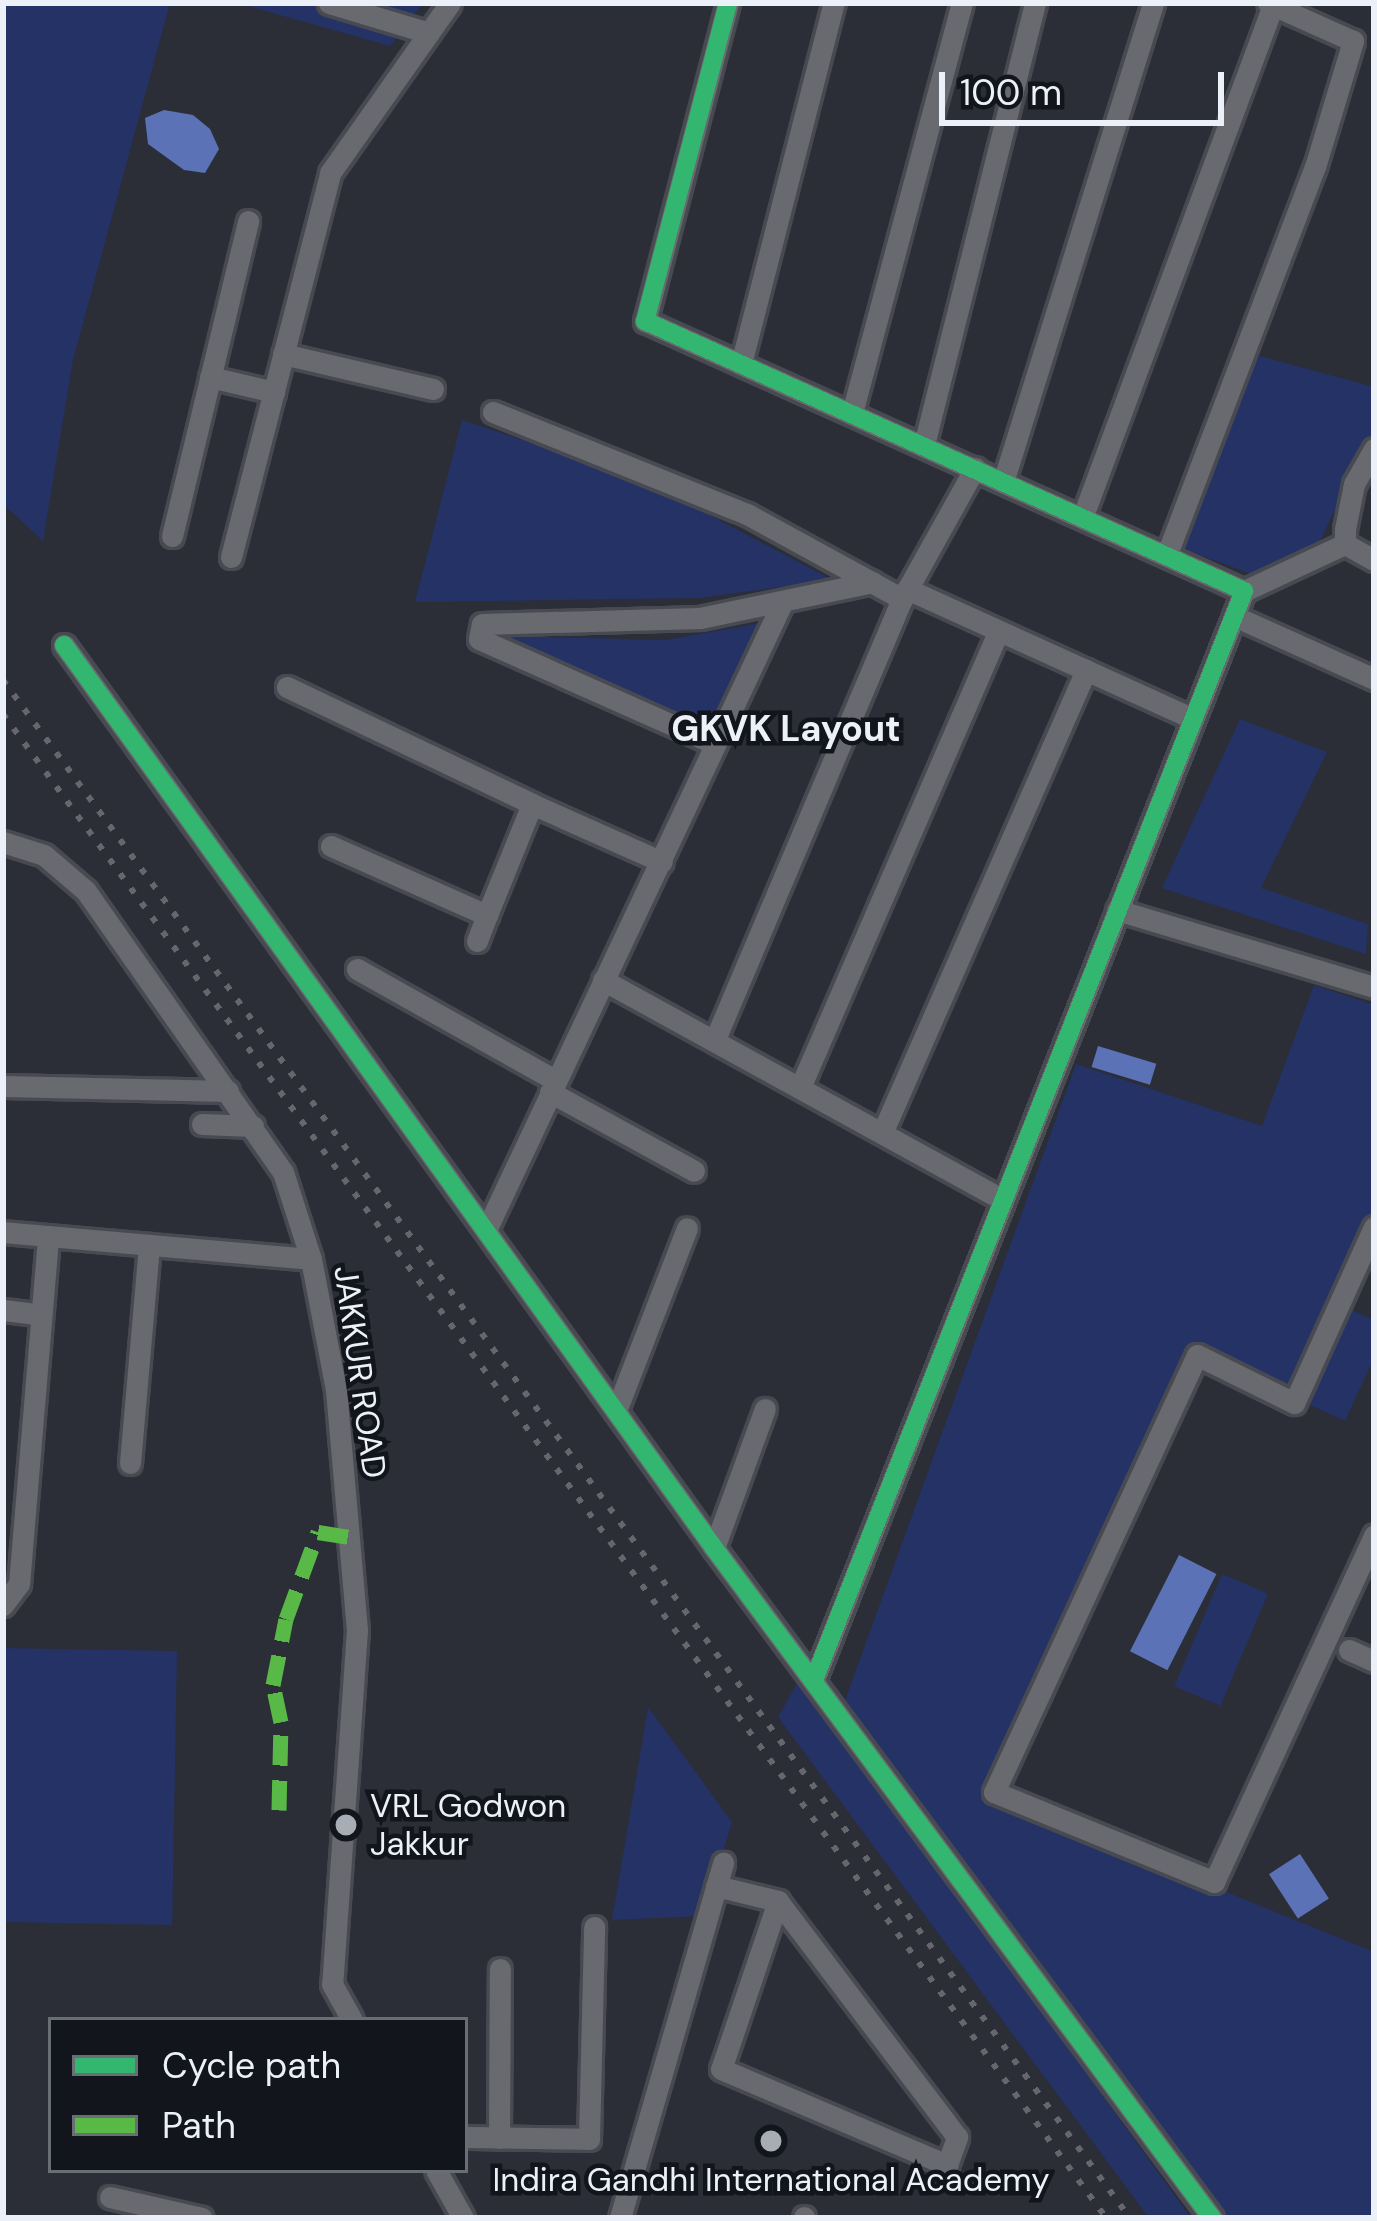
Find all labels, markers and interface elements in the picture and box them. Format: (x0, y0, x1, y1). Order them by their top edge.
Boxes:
scale bar (945, 48, 1230, 122)
text: 100 m (960, 69, 1062, 116)
district label: GKVK Layout (671, 707, 901, 751)
street label: JAKKUR ROAD (325, 1263, 395, 1481)
place label: VRL Godwon Jakkur (370, 1786, 566, 1864)
marker: VRL Godwon Jakkur (333, 1812, 359, 1838)
legend (48, 2017, 468, 2173)
text: Cycle path (162, 2042, 341, 2089)
text: Path (162, 2102, 236, 2149)
marker: Indira Gandhi International Academy (758, 2128, 784, 2154)
place label: Indira Gandhi International Academy (492, 2160, 1050, 2200)

